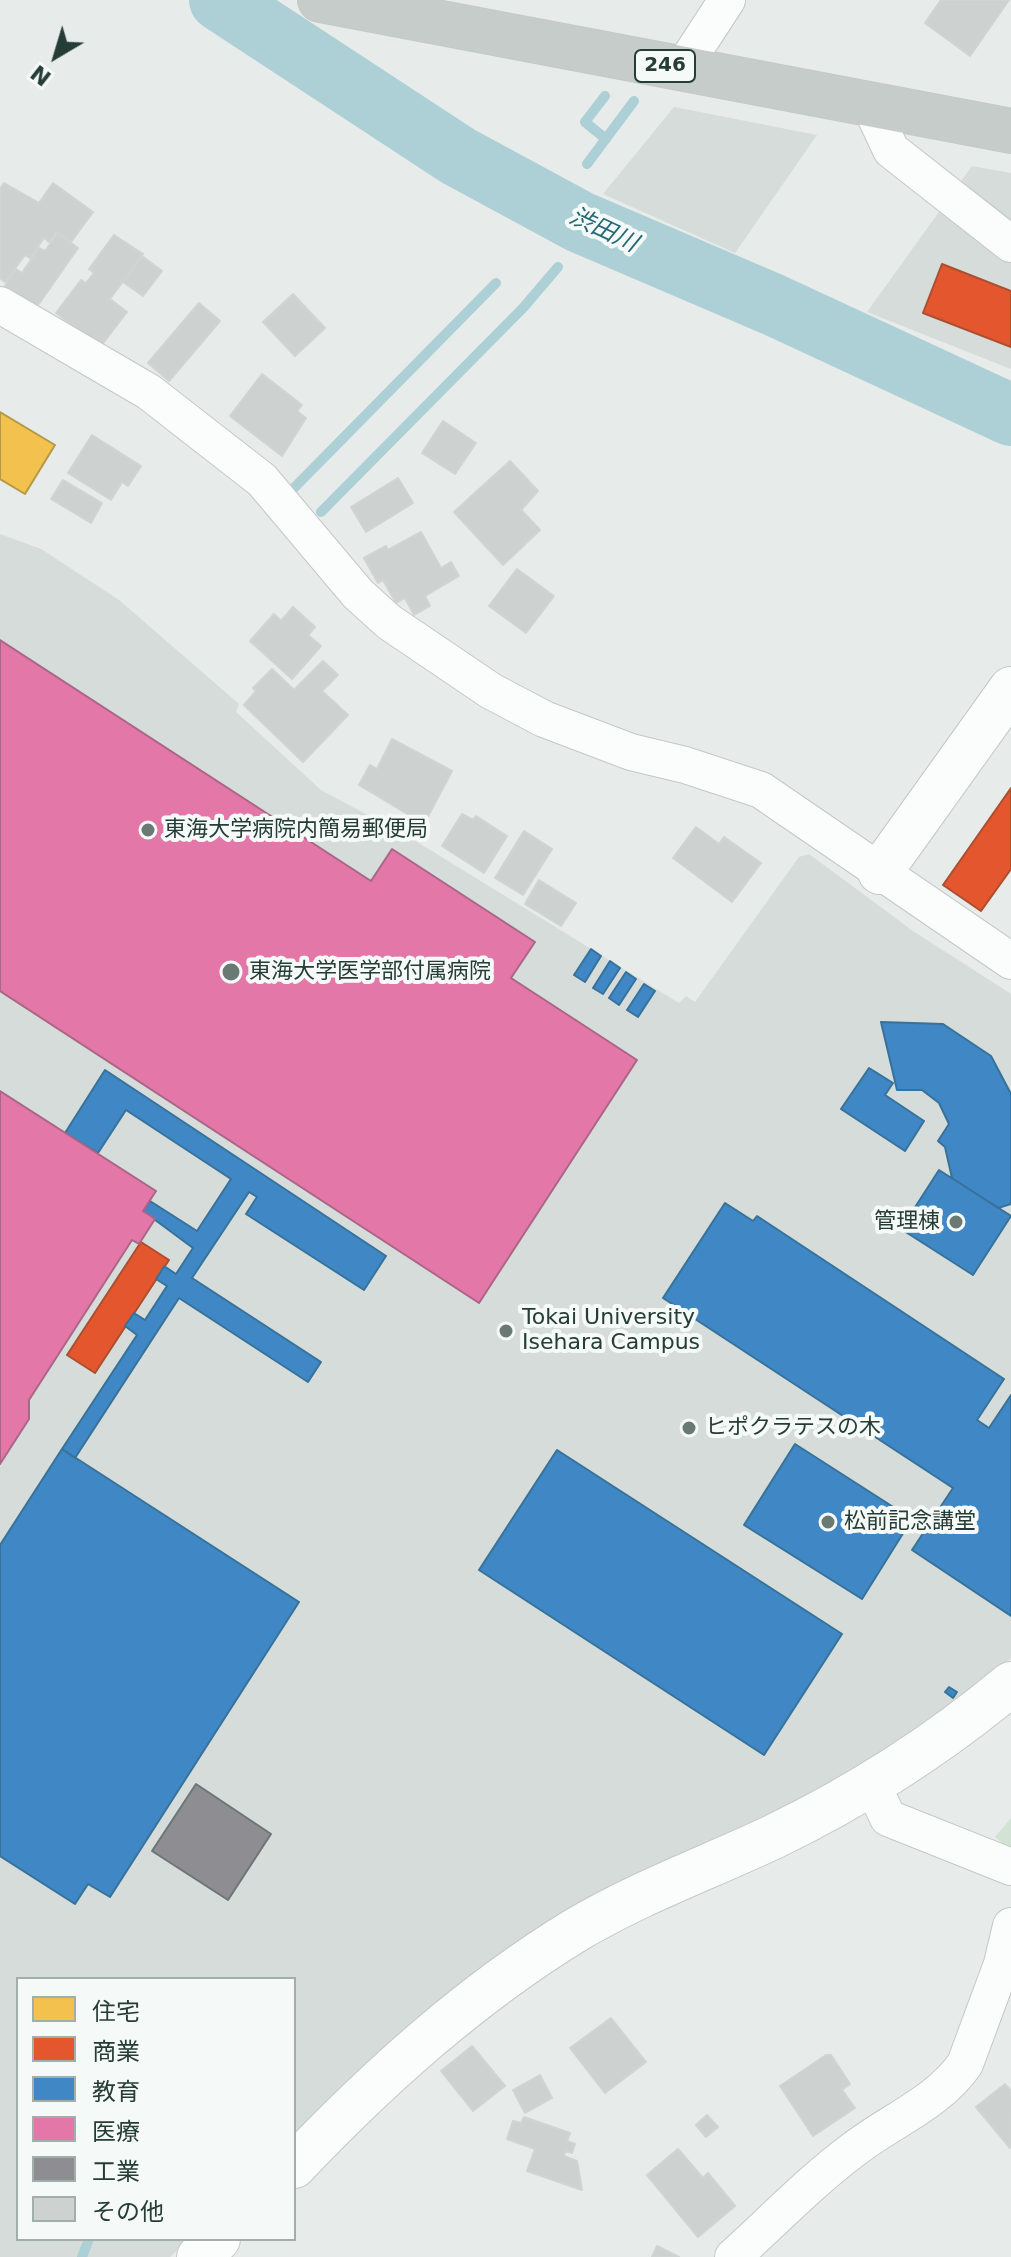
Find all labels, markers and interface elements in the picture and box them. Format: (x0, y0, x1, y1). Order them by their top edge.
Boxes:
north arrow (16, 16, 96, 96)
road number: 246 (635, 50, 695, 82)
text: N (26, 60, 56, 91)
water label: 渋田川 (564, 203, 642, 259)
place label: 東海大学病院内簡易郵便局 (164, 817, 428, 843)
marker: 東海大学病院内簡易郵便局 (139, 821, 157, 839)
place label: 東海大学医学部付属病院 (249, 959, 491, 985)
marker: 東海大学医学部付属病院 (220, 961, 242, 983)
place label: 管理棟 (874, 1209, 940, 1235)
marker: 管理棟 (947, 1213, 965, 1231)
place label: Tokai University Isehara Campus (522, 1305, 700, 1356)
marker: Tokai University Isehara Campus (497, 1322, 515, 1340)
place label: ヒポクラテスの木 (705, 1415, 881, 1441)
marker: ヒポクラテスの木 (680, 1419, 698, 1437)
place label: 松前記念講堂 (844, 1509, 976, 1535)
marker: 松前記念講堂 (819, 1513, 837, 1531)
legend (16, 1977, 296, 2241)
text: 住宅 (92, 1998, 140, 2026)
text: 商業 (92, 2038, 140, 2066)
text: 教育 (92, 2078, 140, 2106)
text: 医療 (92, 2118, 140, 2146)
text: 工業 (92, 2158, 140, 2186)
text: その他 (92, 2198, 164, 2226)

